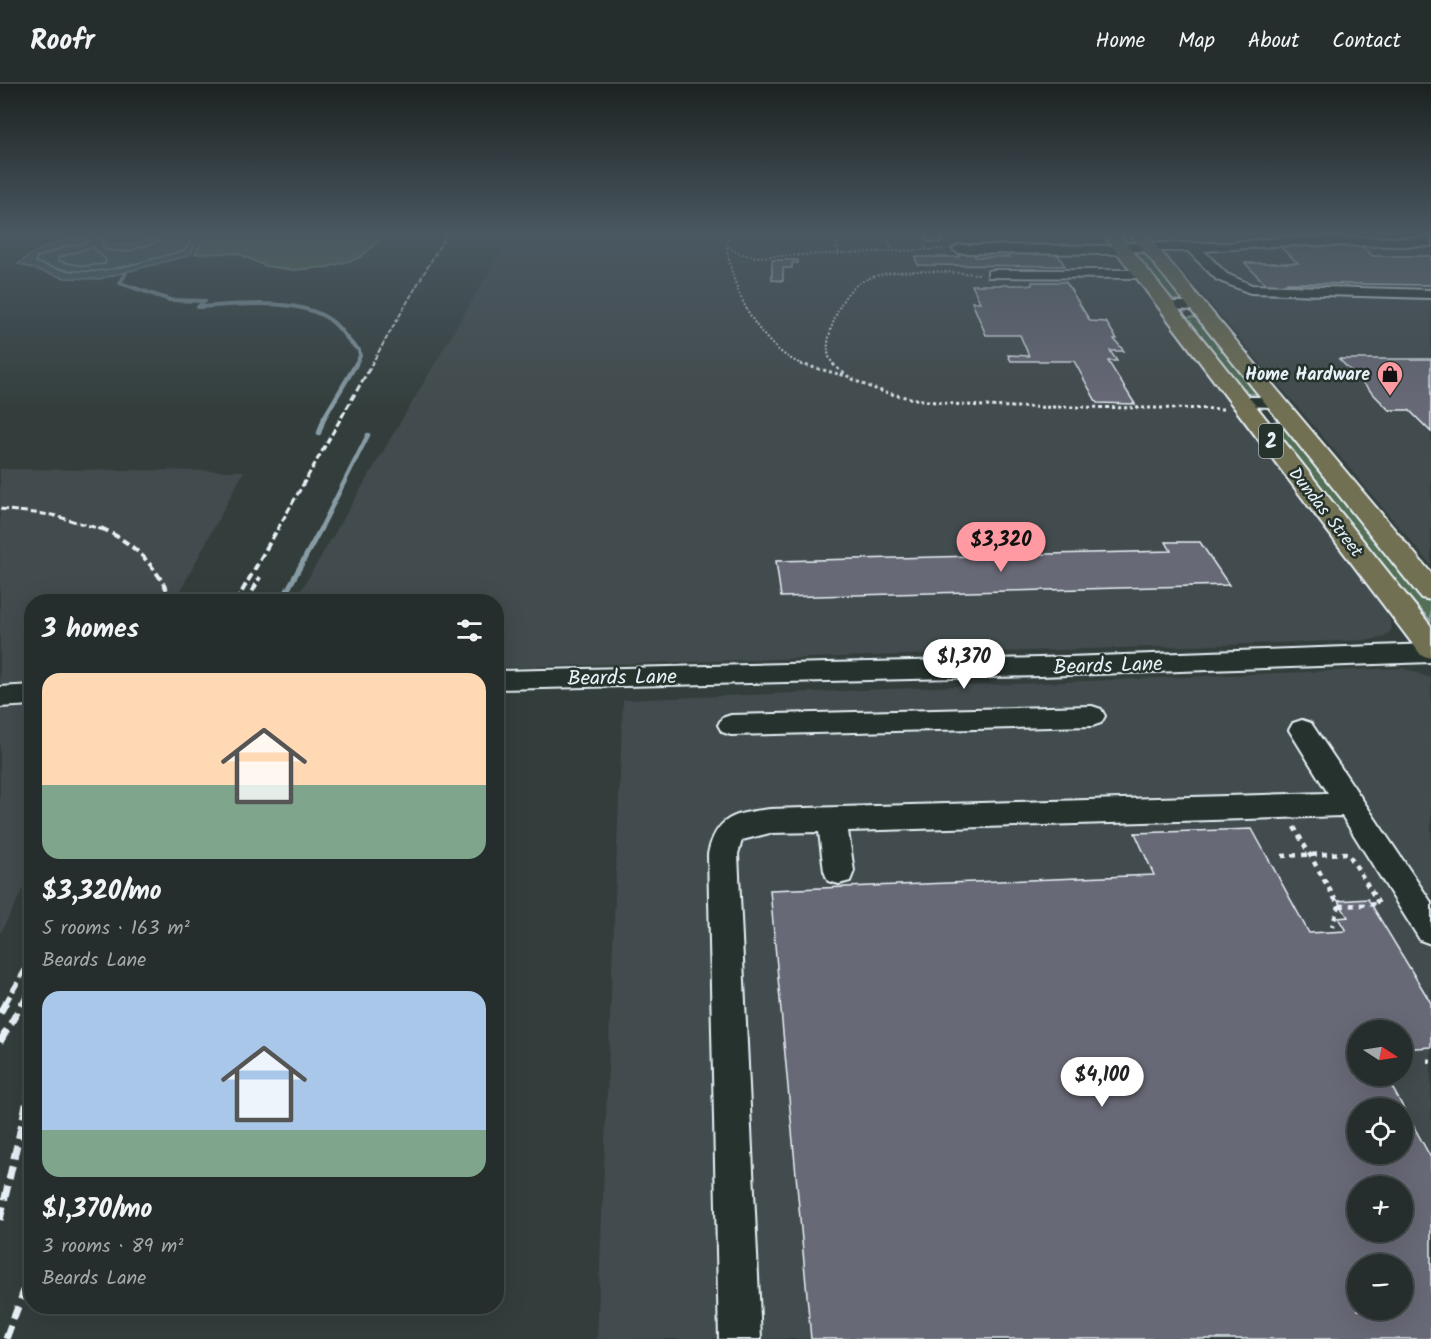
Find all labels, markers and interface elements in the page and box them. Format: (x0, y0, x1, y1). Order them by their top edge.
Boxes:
text: Roofr (30, 19, 95, 64)
text: Home (1096, 25, 1145, 58)
text: Map (1178, 25, 1215, 58)
text: About (1248, 25, 1299, 58)
text: Contact (1332, 25, 1401, 58)
shop icon: Home Hardware (1375, 359, 1405, 397)
place label: Home Hardware (1245, 361, 1370, 390)
road number: 2 (1259, 424, 1283, 458)
street label: Dundas Street (1280, 462, 1370, 565)
pin: $3,320 (952, 522, 1050, 573)
text: $3,320 (971, 525, 1031, 557)
text: 3 homes (42, 609, 139, 651)
icon: filters (453, 614, 486, 647)
pin: $1,370 (915, 639, 1013, 690)
text: $1,370 (937, 642, 991, 674)
street label: Beards Lane (1053, 648, 1164, 685)
street label: Beards Lane (567, 661, 678, 696)
icon: home (210, 712, 318, 820)
text: $3,320/mo (42, 871, 162, 913)
text: 5 rooms · 163 m² (42, 913, 190, 945)
text: Beards Lane (42, 945, 146, 977)
north arrow (1347, 1020, 1413, 1086)
map controls (1347, 1020, 1413, 1320)
icon: home (210, 1030, 318, 1138)
pin: $4,100 (1053, 1057, 1151, 1108)
text: $4,100 (1075, 1060, 1129, 1092)
button: locate (1347, 1098, 1413, 1164)
button: + (1347, 1176, 1413, 1242)
text: $1,370/mo (42, 1189, 152, 1231)
text: 3 rooms · 89 m² (42, 1231, 183, 1263)
button: − (1347, 1254, 1413, 1320)
text: Beards Lane (42, 1263, 146, 1295)

